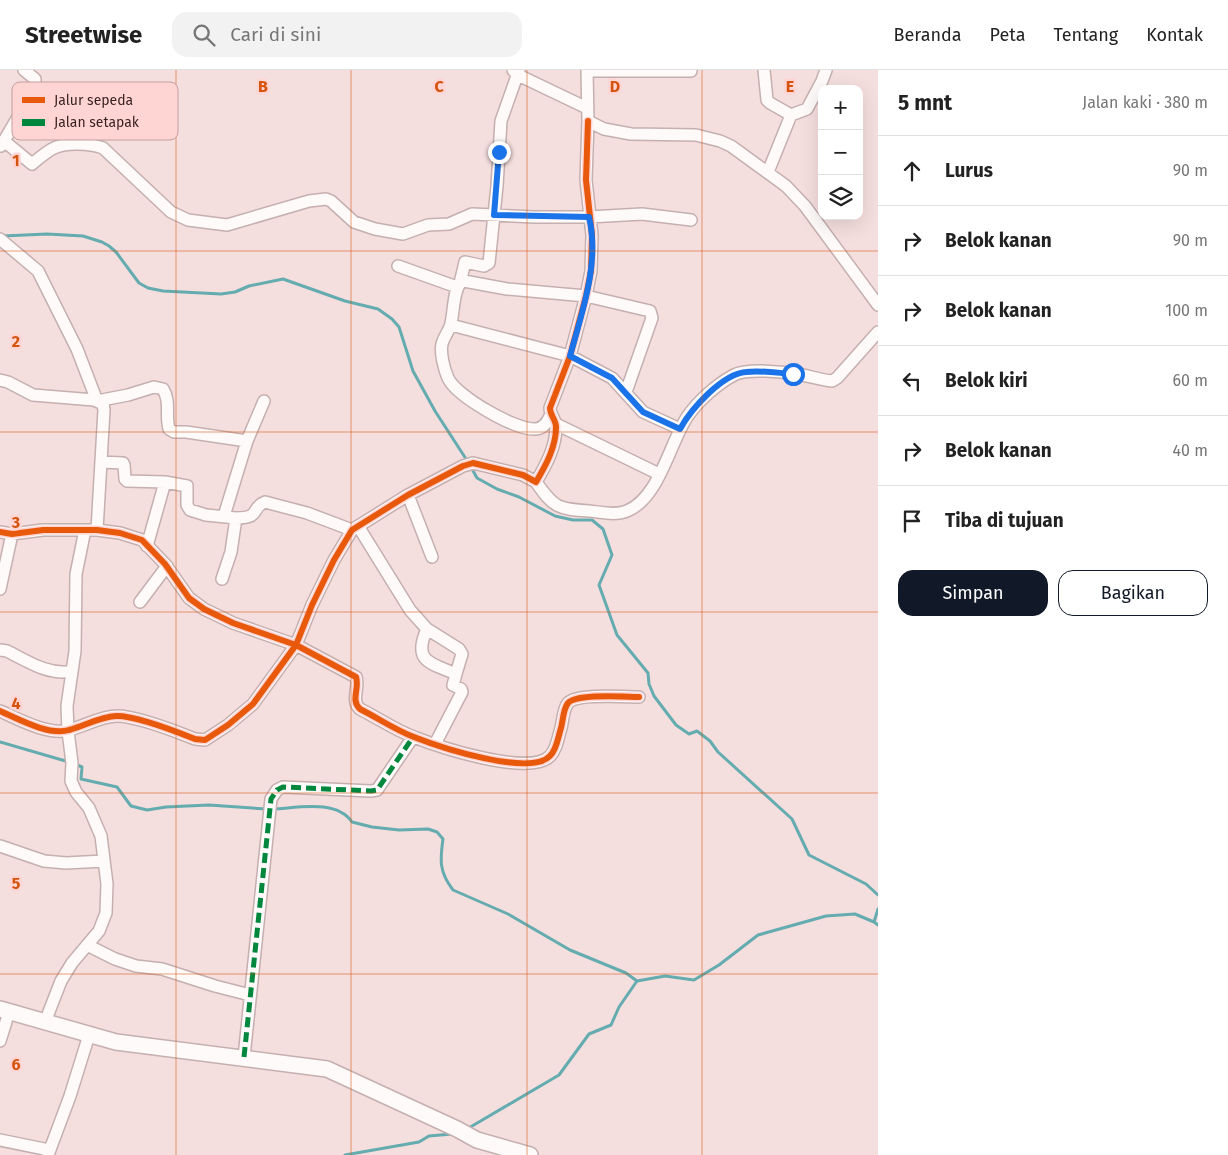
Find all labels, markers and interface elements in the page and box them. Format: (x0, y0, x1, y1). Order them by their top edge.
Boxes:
search box (172, 12, 522, 57)
text: Streetwise (25, 21, 142, 49)
icon: search (190, 21, 218, 49)
text: Cari di sini (230, 23, 321, 46)
text: Beranda (894, 24, 962, 46)
text: Peta (990, 24, 1025, 46)
text: Tentang (1053, 24, 1118, 46)
text: Kontak (1146, 24, 1203, 46)
text: B (258, 77, 268, 96)
text: C (434, 77, 444, 96)
text: D (610, 77, 620, 96)
text: E (786, 77, 794, 96)
legend (12, 82, 178, 140)
map controls (818, 85, 863, 220)
button: + (818, 85, 863, 130)
text: 5 mnt (898, 90, 952, 116)
text: Jalur sepeda (54, 92, 133, 109)
text: Jalan kaki · 380 m (1082, 93, 1208, 112)
text: Jalan setapak (54, 114, 140, 131)
button: − (818, 130, 863, 175)
route end (488, 141, 511, 164)
text: 1 (12, 151, 20, 170)
icon: ahead (898, 157, 926, 185)
text: Lurus (945, 159, 993, 182)
text: 90 m (1173, 161, 1208, 180)
button: layers (818, 175, 863, 220)
icon: right (898, 227, 926, 255)
text: Belok kanan (945, 229, 1052, 252)
text: 90 m (1173, 231, 1208, 250)
icon: right (898, 297, 926, 325)
text: Belok kanan (945, 299, 1052, 322)
text: 100 m (1165, 301, 1208, 320)
text: 2 (12, 332, 20, 351)
route start (782, 363, 805, 386)
icon: left (898, 367, 926, 395)
text: Belok kiri (945, 369, 1028, 392)
text: 60 m (1173, 371, 1208, 390)
icon: right (898, 437, 926, 465)
text: Belok kanan (945, 439, 1052, 462)
text: 40 m (1173, 441, 1208, 460)
icon: arrive (898, 507, 926, 535)
text: Tiba di tujuan (945, 509, 1064, 532)
text: 3 (11, 513, 20, 532)
button: Simpan (898, 570, 1048, 616)
button: Bagikan (1058, 570, 1208, 616)
text: 4 (11, 694, 21, 713)
text: 5 (12, 874, 21, 893)
text: 6 (11, 1055, 21, 1074)

